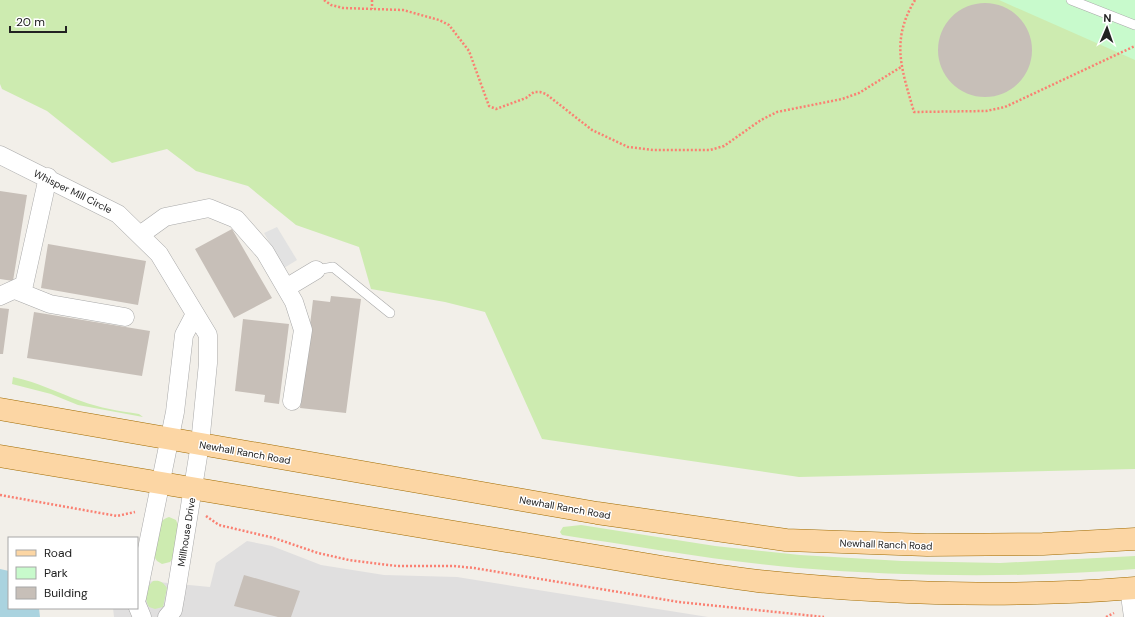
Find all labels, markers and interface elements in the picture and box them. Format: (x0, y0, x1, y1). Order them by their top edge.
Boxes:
scale bar (10, 8, 66, 34)
north arrow (1087, 8, 1127, 48)
text: N (1103, 11, 1112, 25)
text: 20 m (16, 14, 45, 30)
street label: Whisper Mill Circle (31, 167, 114, 216)
street label: Newhall Ranch Road (198, 438, 292, 467)
street label: Newhall Ranch Road (518, 493, 612, 522)
street label: Millhouse Drive (175, 496, 198, 568)
street label: Newhall Ranch Road (839, 536, 933, 553)
legend (8, 537, 138, 609)
text: Road (44, 545, 72, 561)
text: Park (44, 565, 68, 581)
text: Building (44, 585, 88, 601)

